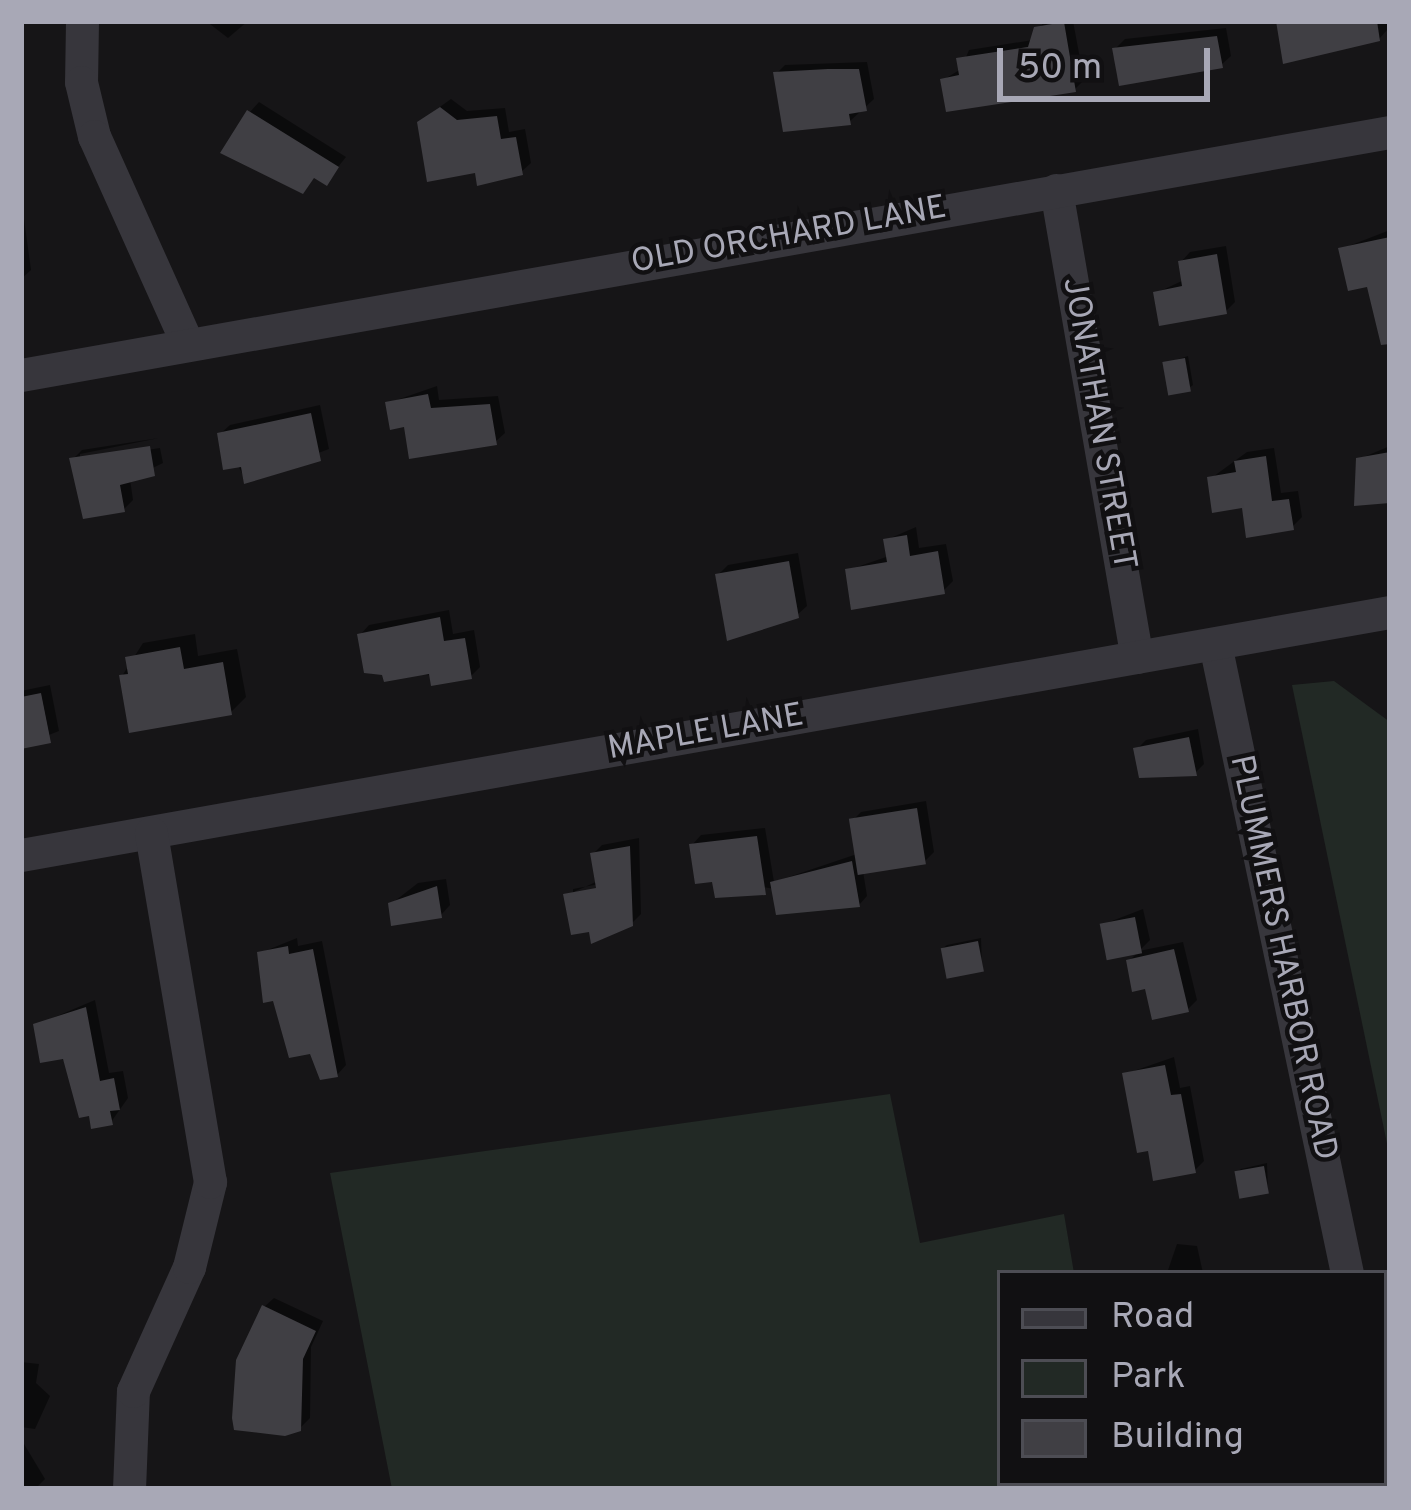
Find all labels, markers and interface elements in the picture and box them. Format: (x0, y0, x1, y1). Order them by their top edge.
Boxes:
scale bar (1003, 24, 1216, 98)
text: 50 m (1018, 46, 1102, 92)
street label: OLD ORCHARD LANE (628, 190, 950, 284)
street label: JONATHAN STREET (1052, 275, 1142, 573)
street label: MAPLE LANE (605, 697, 807, 771)
street label: PLUMMERS HARBOR ROAD (1219, 752, 1343, 1164)
legend (997, 1270, 1387, 1486)
text: Road (1111, 1295, 1194, 1341)
text: Park (1111, 1355, 1185, 1401)
text: Building (1111, 1415, 1244, 1461)

